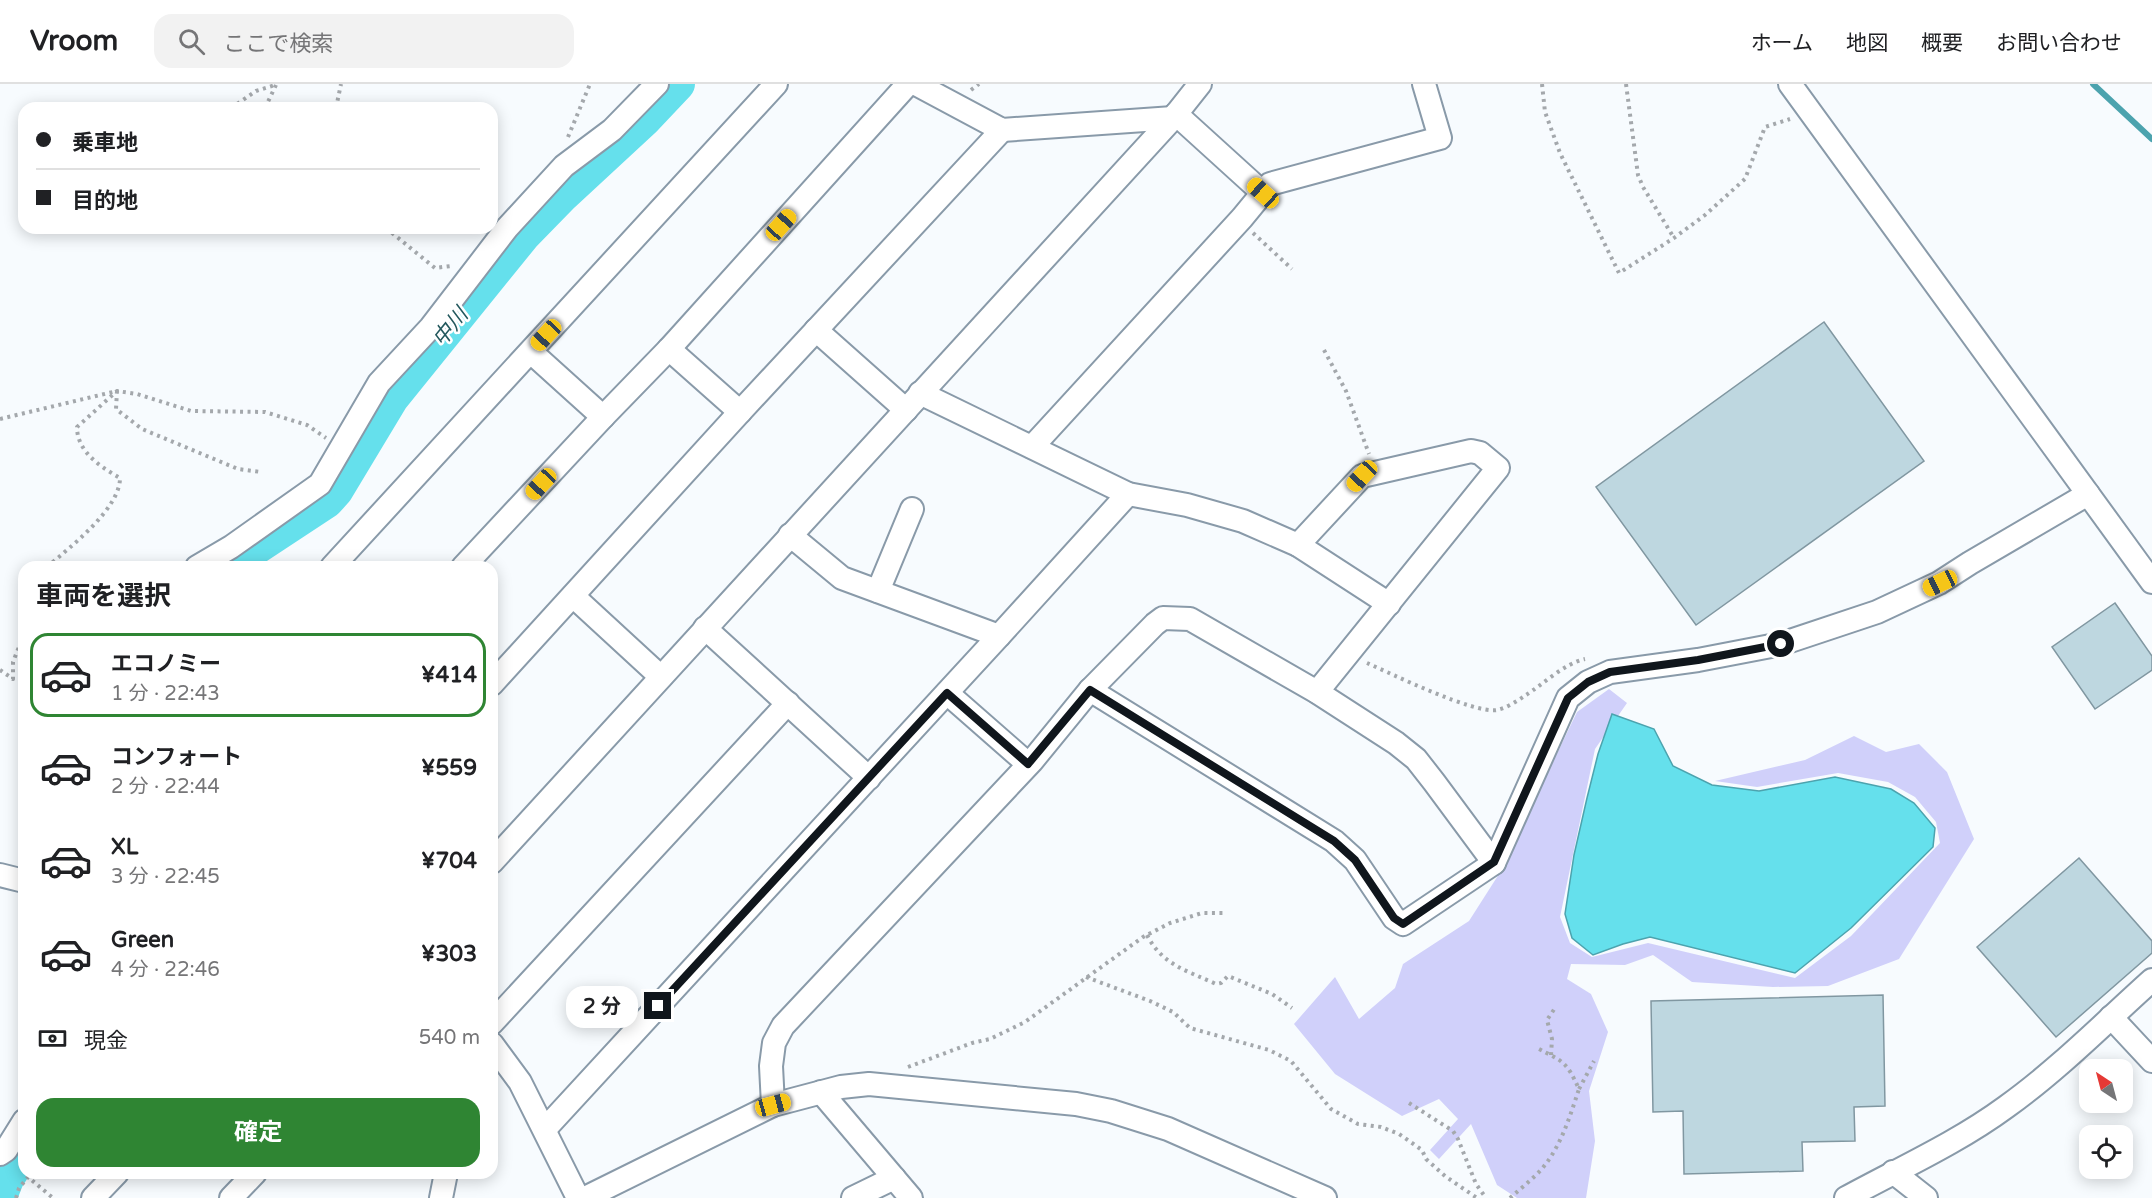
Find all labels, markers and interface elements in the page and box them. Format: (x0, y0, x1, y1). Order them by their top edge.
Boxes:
search box (154, 14, 574, 68)
text: Vroom (30, 24, 118, 58)
icon: search (175, 25, 208, 58)
text: ここで検索 (223, 31, 333, 57)
text: ホーム (1751, 31, 1813, 56)
text: 地図 (1846, 31, 1888, 56)
text: 概要 (1921, 31, 1963, 56)
text: お問い合わせ (1996, 31, 2122, 56)
text: 乗車地 (72, 130, 138, 156)
car (1244, 174, 1282, 212)
text: 目的地 (72, 188, 138, 214)
car (762, 206, 800, 244)
water label: 中川 (427, 302, 475, 352)
car (527, 316, 565, 354)
car (1343, 457, 1381, 495)
car (522, 465, 560, 503)
car (1920, 567, 1960, 599)
text: 車両を選択 (36, 580, 171, 613)
route start (1767, 630, 1794, 657)
icon: car (39, 648, 93, 702)
text: エコノミー (111, 651, 221, 677)
text: ¥414 (421, 662, 477, 688)
text: 1 分 · 22:43 (111, 682, 220, 706)
icon: car (39, 741, 93, 795)
text: コンフォート (111, 744, 242, 770)
text: ¥559 (421, 755, 477, 781)
text: 2 分 · 22:44 (111, 775, 220, 799)
icon: car (39, 834, 93, 888)
text: XL (111, 834, 138, 860)
text: ¥704 (421, 848, 477, 874)
text: 3 分 · 22:45 (111, 865, 220, 889)
icon: car (39, 927, 93, 981)
text: Green (111, 927, 174, 953)
text: ¥303 (421, 941, 477, 967)
text: 4 分 · 22:46 (111, 958, 220, 982)
callout: 2 分 (565, 985, 637, 1027)
route end (644, 992, 671, 1019)
text: 2 分 (583, 995, 621, 1019)
icon: cash (36, 1022, 69, 1055)
text: 540 m (419, 1026, 480, 1050)
text: 現金 (84, 1028, 128, 1054)
north arrow (2079, 1059, 2133, 1113)
map controls (2079, 1059, 2133, 1179)
car (753, 1092, 793, 1118)
button: 確定 (36, 1098, 480, 1167)
button: locate (2079, 1125, 2133, 1179)

